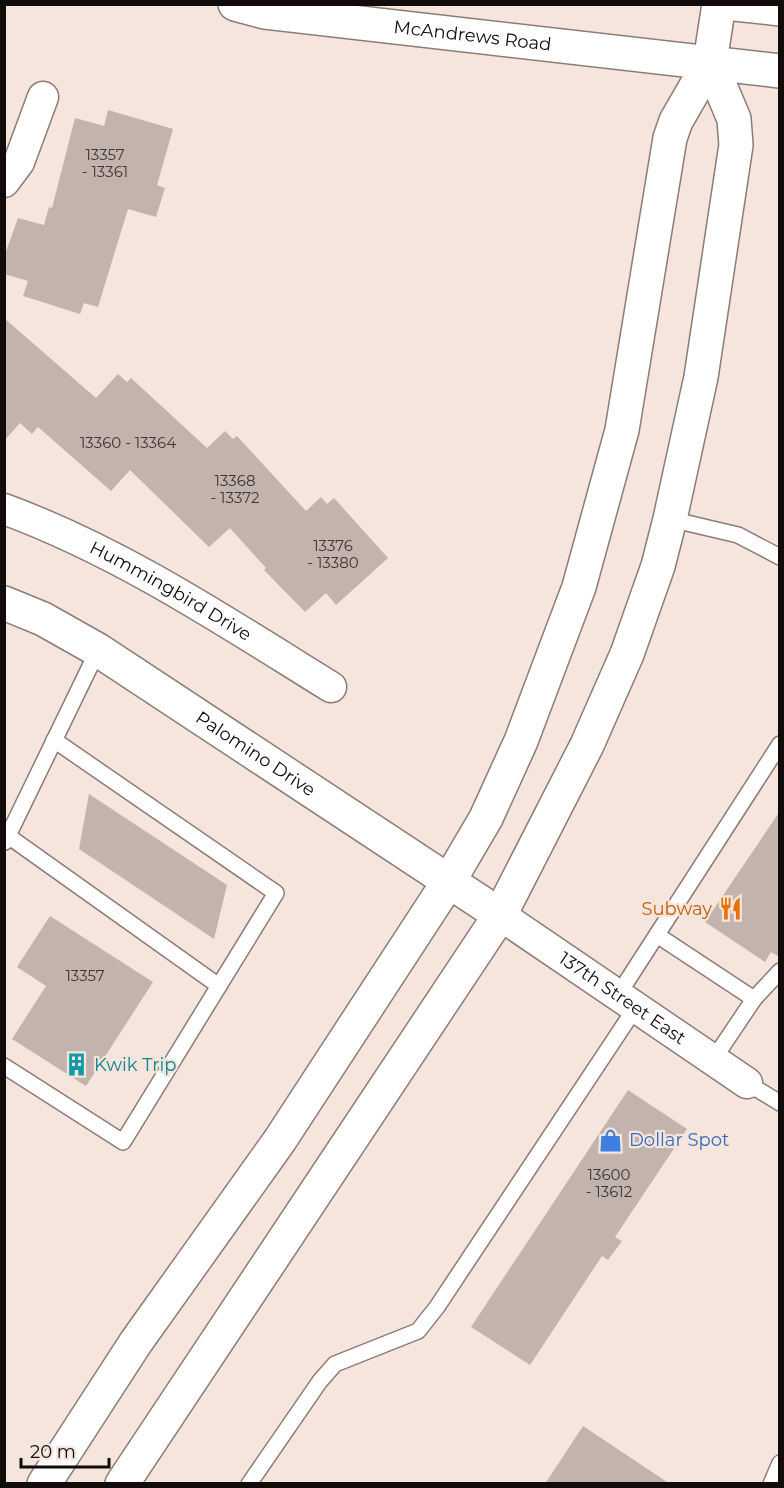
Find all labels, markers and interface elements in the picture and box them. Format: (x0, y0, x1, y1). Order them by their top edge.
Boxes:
street label: McAndrews Road (393, 16, 553, 56)
house number: 13357 - 13361 (82, 145, 128, 181)
house number: 13360 - 13364 (80, 433, 176, 452)
house number: 13368 - 13372 (210, 471, 260, 507)
house number: 13376 - 13380 (307, 536, 359, 572)
street label: Hummingbird Drive (86, 537, 256, 646)
street label: Palomino Drive (192, 706, 320, 801)
restaurant icon: Subway (717, 896, 743, 922)
place label: Subway (641, 898, 712, 920)
street label: 137th Street East (555, 947, 690, 1049)
house number: 13357 (65, 966, 105, 985)
building icon: Kwik Trip (63, 1052, 89, 1078)
place label: Kwik Trip (94, 1054, 177, 1076)
shop icon: Dollar Spot (598, 1127, 624, 1153)
place label: Dollar Spot (629, 1129, 729, 1151)
house number: 13600 - 13612 (586, 1165, 632, 1201)
scale bar (21, 1431, 110, 1469)
text: 20 m (30, 1441, 76, 1463)

